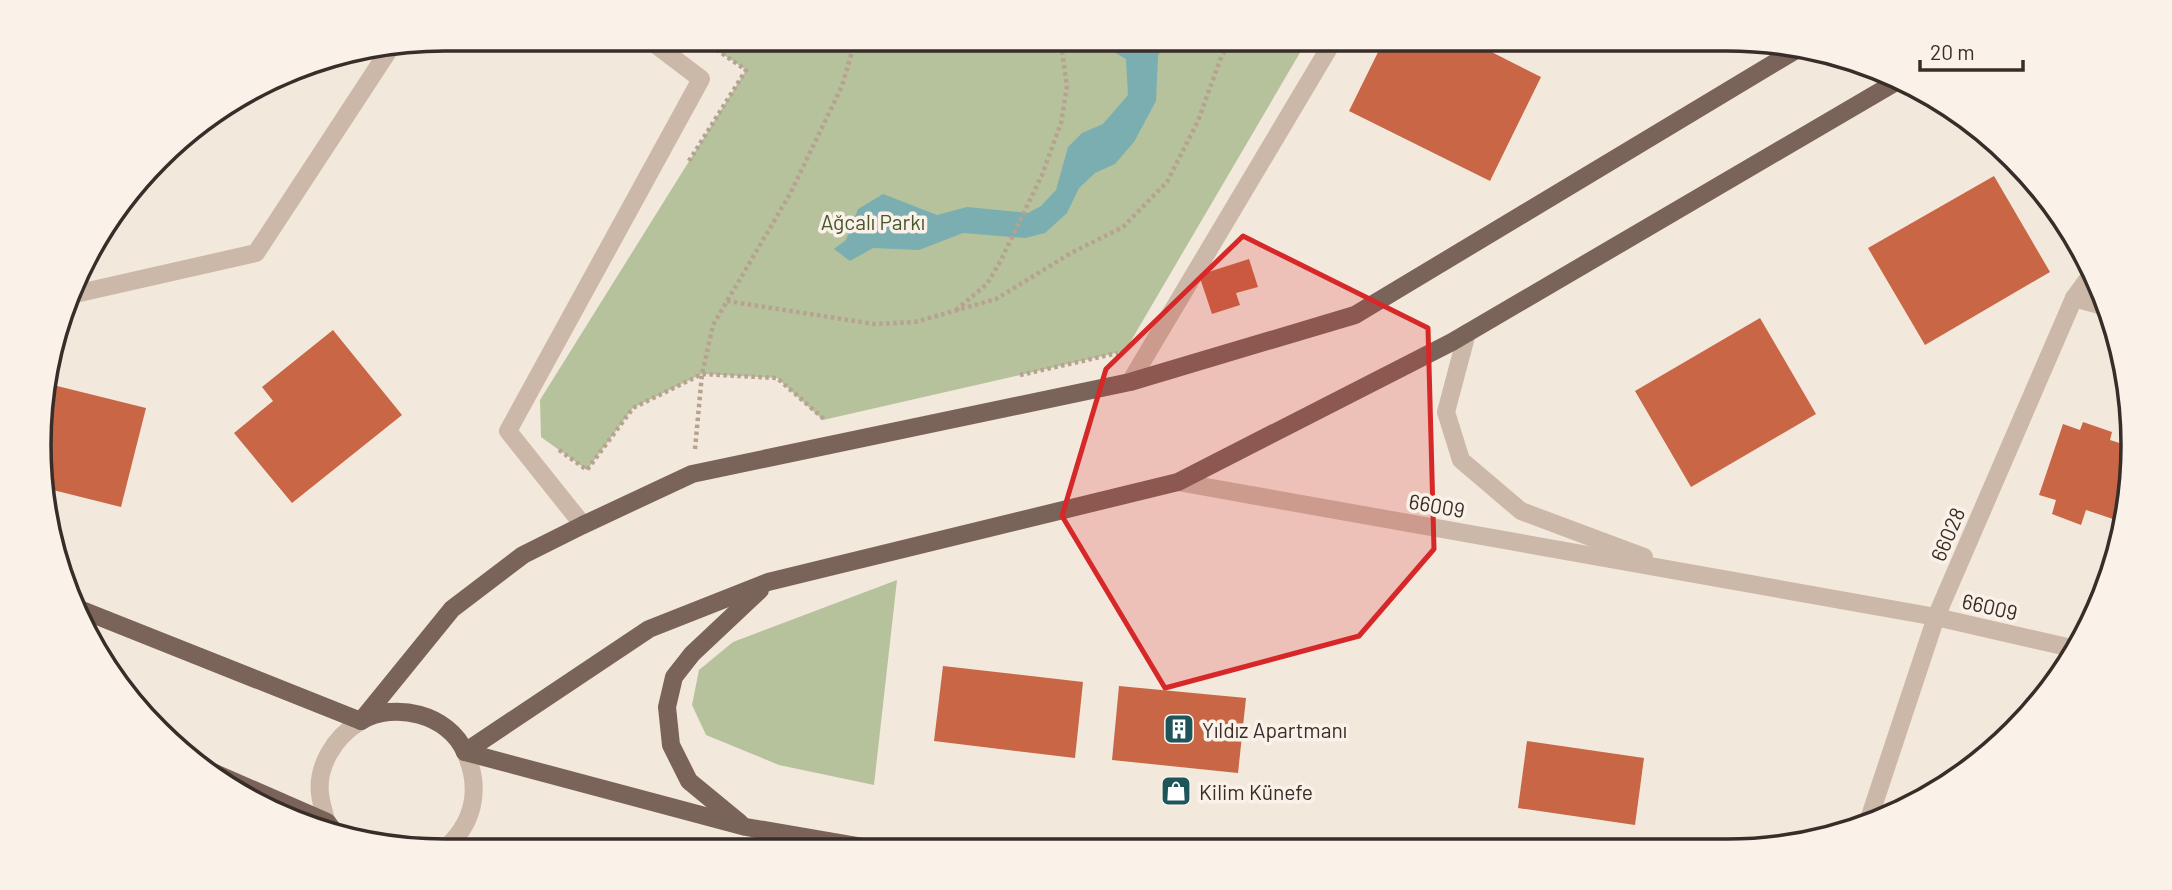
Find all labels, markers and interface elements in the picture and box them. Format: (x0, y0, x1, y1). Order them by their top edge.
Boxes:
scale bar (1920, 28, 2023, 72)
text: 20 m (1930, 39, 1975, 64)
park label: Ağcalı Parkı (821, 209, 925, 234)
street label: 66009 (1407, 488, 1467, 522)
street label: 66028 (1925, 503, 1969, 565)
street label: 66009 (1960, 587, 2020, 625)
building icon: Yıldız Apartmanı (1162, 712, 1196, 746)
place label: Yıldız Apartmanı (1202, 717, 1347, 742)
shop icon: Kilim Künefe (1159, 774, 1193, 808)
place label: Kilim Künefe (1199, 779, 1313, 804)

